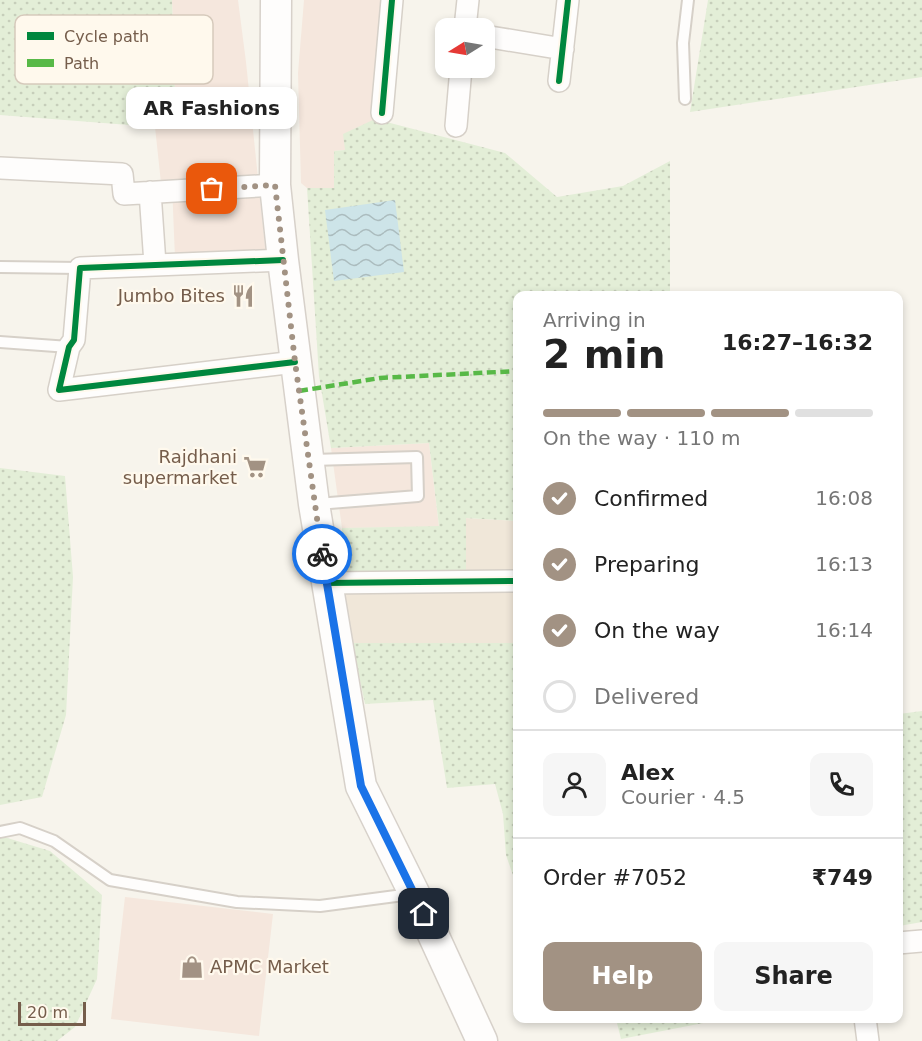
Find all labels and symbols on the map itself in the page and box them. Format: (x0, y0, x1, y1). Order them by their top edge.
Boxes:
legend (15, 15, 213, 84)
north arrow (435, 18, 495, 78)
text: Cycle path (64, 27, 149, 46)
text: Path (64, 54, 99, 73)
callout: AR Fashions (127, 87, 298, 129)
pin (186, 163, 237, 214)
restaurant icon: Jumbo Bites (230, 283, 256, 309)
place label: Jumbo Bites (117, 285, 225, 306)
place label: Rajdhani supermarket (123, 446, 237, 488)
supermarket icon: Rajdhani supermarket (242, 454, 268, 480)
courier (292, 524, 352, 584)
pin (398, 888, 449, 939)
shop icon: APMC Market (179, 954, 205, 980)
place label: APMC Market (210, 956, 329, 977)
scale bar (18, 999, 86, 1026)

